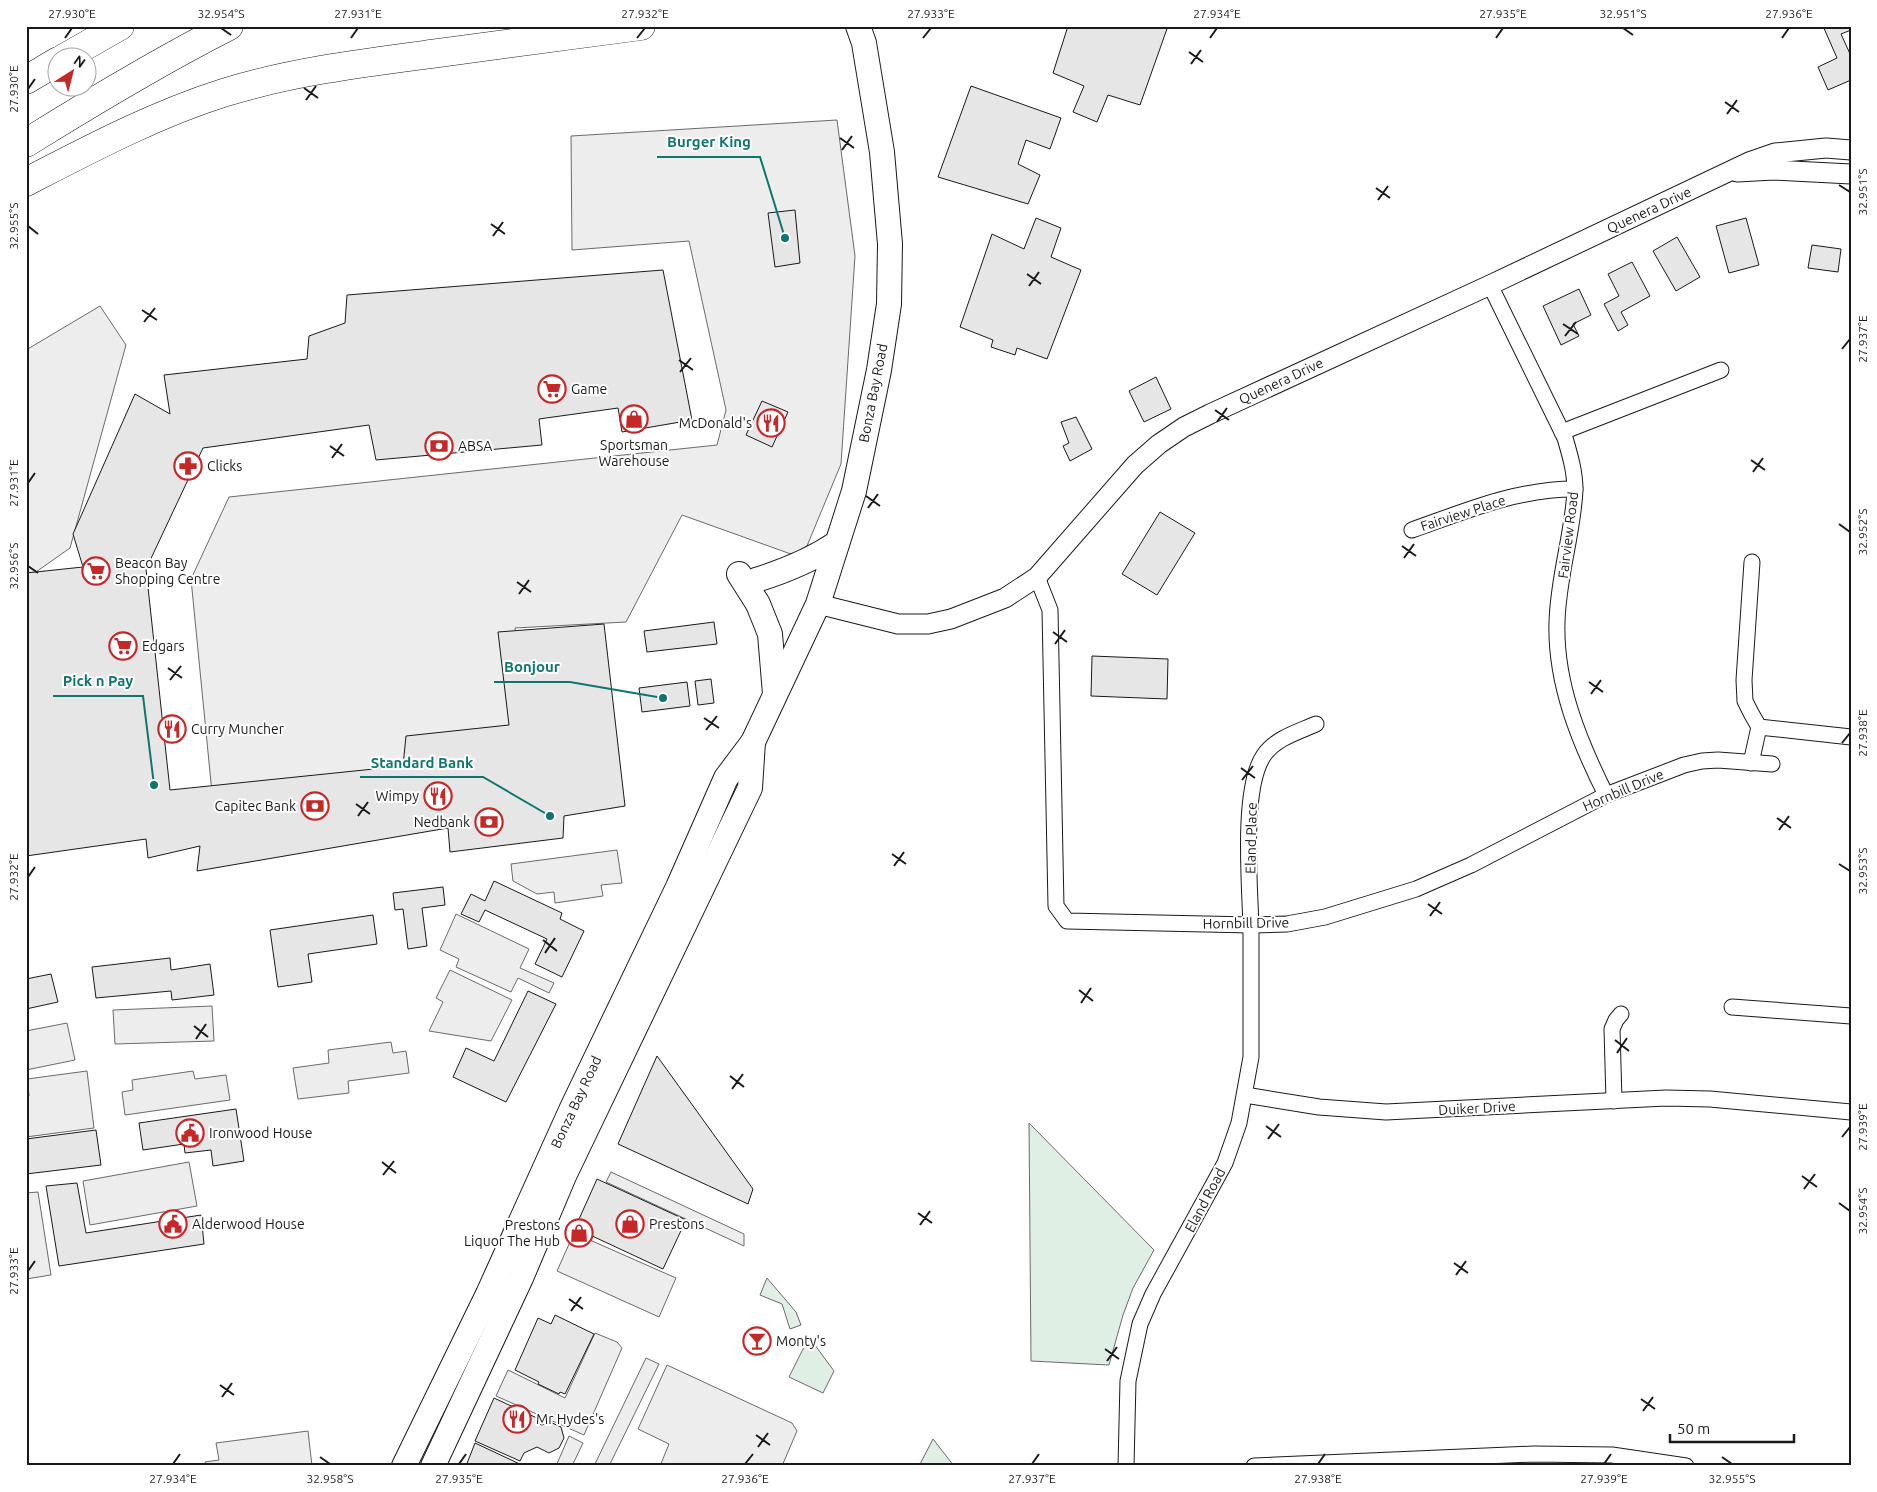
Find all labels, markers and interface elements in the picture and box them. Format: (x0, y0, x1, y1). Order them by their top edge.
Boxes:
text: 27.930°E (48, 7, 96, 20)
text: 32.954°S (198, 7, 244, 20)
text: 27.931°E (334, 7, 382, 20)
text: 27.932°E (621, 7, 669, 20)
text: 27.933°E (907, 7, 955, 20)
text: 27.934°E (1193, 7, 1241, 20)
text: 27.935°E (1479, 7, 1527, 20)
text: 32.951°S (1600, 7, 1646, 20)
text: 27.936°E (1765, 7, 1813, 20)
north arrow (48, 48, 98, 98)
text: N (71, 52, 89, 71)
text: 27.930°E (7, 65, 20, 113)
callout: Burger King (657, 127, 760, 157)
text: Burger King (667, 133, 751, 150)
text: 32.951°S (1856, 169, 1869, 215)
street label: Quenera Drive (1604, 183, 1694, 237)
text: 32.955°S (7, 203, 20, 249)
text: 27.937°E (1856, 315, 1869, 363)
street label: Bonza Bay Road (856, 342, 890, 444)
street label: Quenera Drive (1236, 354, 1326, 408)
supermarket icon: Game (537, 374, 567, 404)
place label: Game (571, 381, 607, 397)
shop icon: Sportsman Warehouse (619, 404, 649, 434)
restaurant icon: McDonald's (756, 408, 786, 438)
place label: McDonald's (679, 415, 752, 431)
bank icon: ABSA (424, 431, 454, 461)
place label: Sportsman Warehouse (599, 437, 669, 469)
place label: ABSA (458, 438, 492, 454)
pharmacy icon: Clicks (173, 451, 203, 481)
place label: Clicks (207, 458, 242, 474)
text: 27.931°E (7, 459, 20, 507)
street label: Fairview Road (1555, 491, 1581, 579)
street label: Fairview Place (1418, 492, 1508, 534)
text: 32.952°S (1856, 509, 1869, 555)
text: 32.956°S (7, 543, 20, 589)
place label: Beacon Bay Shopping Centre (115, 555, 220, 587)
supermarket icon: Beacon Bay Shopping Centre (81, 556, 111, 586)
supermarket icon: Edgars (108, 631, 138, 661)
place label: Edgars (142, 638, 185, 654)
callout: Bonjour (494, 652, 570, 682)
text: Bonjour (504, 658, 561, 675)
callout: Pick n Pay (53, 666, 143, 696)
text: Pick n Pay (63, 672, 133, 689)
text: 27.938°E (1856, 709, 1869, 757)
restaurant icon: Curry Muncher (157, 714, 187, 744)
place label: Curry Muncher (191, 721, 285, 737)
callout: Standard Bank (360, 747, 483, 777)
text: Standard Bank (371, 754, 474, 771)
street label: Hornbill Drive (1580, 766, 1666, 814)
restaurant icon: Wimpy (423, 781, 453, 811)
place label: Wimpy (375, 788, 419, 804)
bank icon: Capitec Bank (300, 791, 330, 821)
place label: Capitec Bank (215, 798, 296, 814)
street label: Eland Place (1242, 802, 1260, 874)
bank icon: Nedbank (474, 807, 504, 837)
place label: Nedbank (414, 814, 470, 830)
text: 32.953°S (1856, 848, 1869, 894)
text: 27.932°E (7, 853, 20, 901)
street label: Hornbill Drive (1203, 914, 1289, 932)
street label: Bonza Bay Road (548, 1053, 604, 1151)
street label: Duiker Drive (1438, 1098, 1516, 1118)
text: 27.939°E (1856, 1103, 1869, 1151)
public building icon: Ironwood House (175, 1118, 205, 1148)
place label: Ironwood House (209, 1125, 312, 1141)
street label: Eland Road (1181, 1165, 1229, 1235)
text: 32.954°S (1856, 1188, 1869, 1234)
public building icon: Alderwood House (158, 1209, 188, 1239)
shop icon: Prestons (615, 1209, 645, 1239)
place label: Alderwood House (192, 1216, 305, 1232)
place label: Prestons (649, 1216, 704, 1232)
place label: Prestons Liquor The Hub (464, 1217, 560, 1249)
shop icon: Prestons Liquor The Hub (564, 1218, 594, 1248)
text: 27.933°E (7, 1247, 20, 1295)
bar icon: Monty's (742, 1326, 772, 1356)
place label: Monty's (776, 1333, 826, 1349)
restaurant icon: Mr Hydes's (502, 1404, 532, 1434)
place label: Mr Hydes's (536, 1411, 604, 1427)
scale bar (1670, 1412, 1793, 1444)
text: 50 m (1677, 1420, 1710, 1437)
text: 27.934°E (149, 1472, 197, 1485)
text: 32.958°S (307, 1472, 353, 1485)
text: 27.935°E (435, 1472, 483, 1485)
text: 27.936°E (721, 1472, 769, 1485)
text: 27.937°E (1008, 1472, 1056, 1485)
text: 27.938°E (1294, 1472, 1342, 1485)
text: 27.939°E (1580, 1472, 1628, 1485)
text: 32.955°S (1709, 1472, 1755, 1485)

